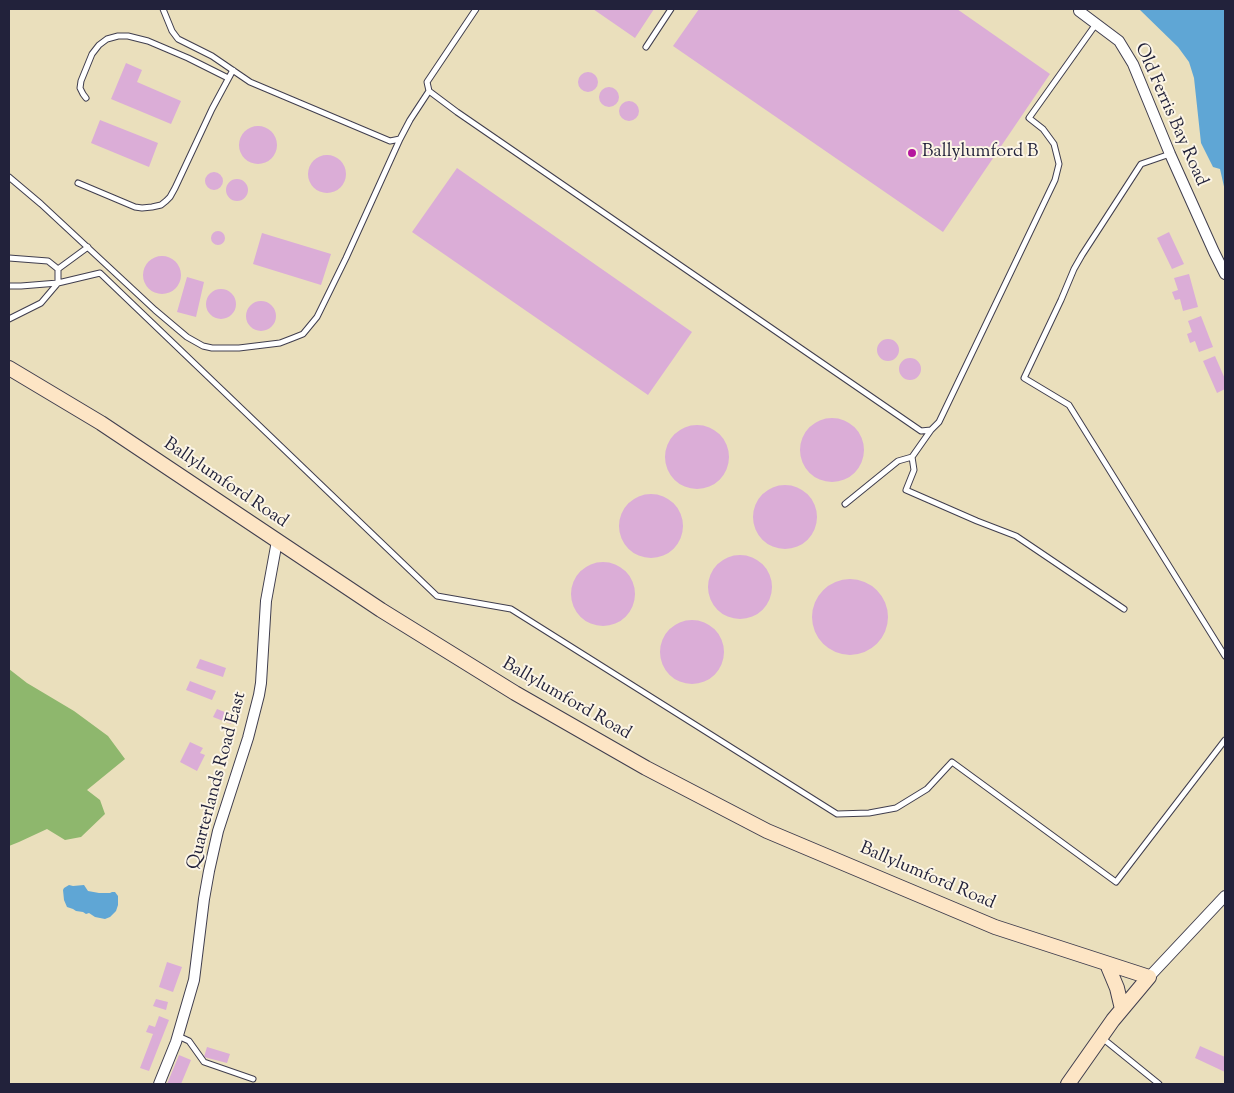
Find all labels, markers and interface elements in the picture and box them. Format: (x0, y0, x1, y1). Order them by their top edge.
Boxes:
street label: Old Ferris Bay Road (1129, 40, 1211, 190)
place label: Ballylumford B (922, 142, 1038, 164)
marker: Ballylumford B (906, 147, 918, 159)
street label: Ballylumford Road (159, 434, 291, 534)
street label: Ballylumford Road (498, 654, 634, 746)
street label: Quarterlands Road East (184, 690, 252, 872)
street label: Ballylumford Road (856, 839, 998, 915)

